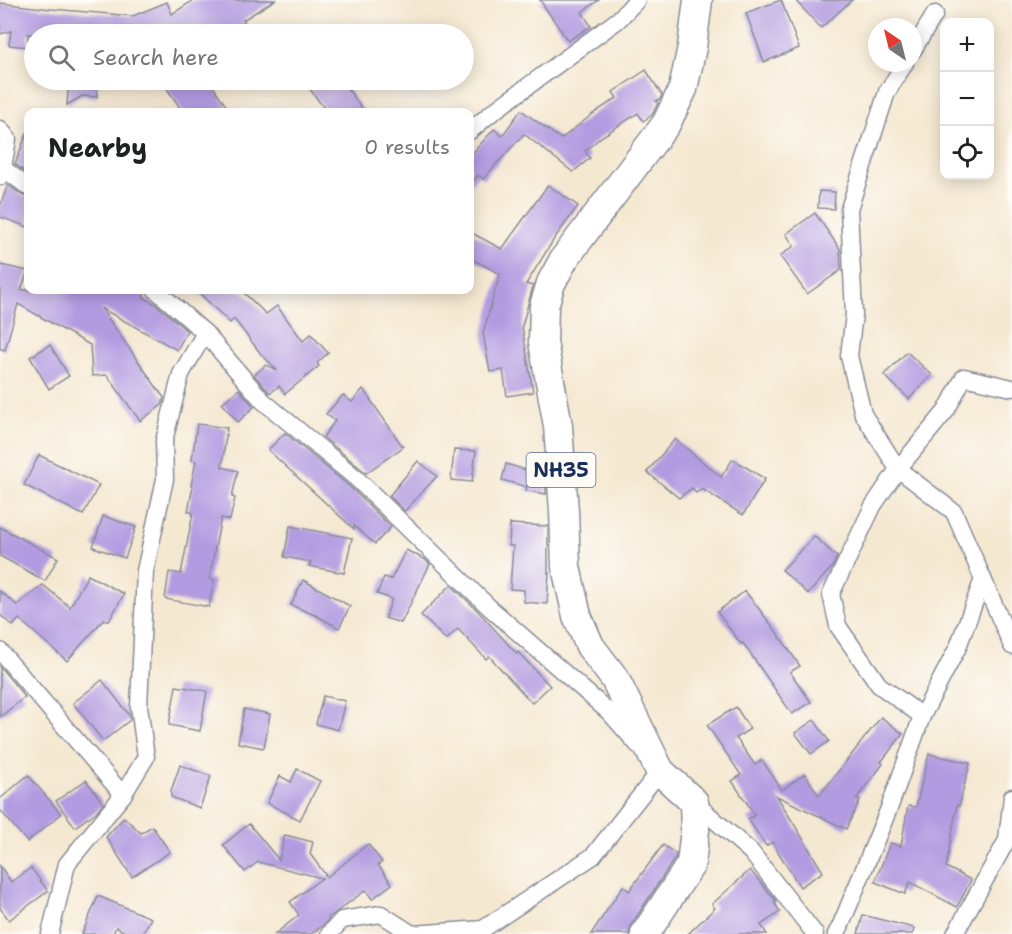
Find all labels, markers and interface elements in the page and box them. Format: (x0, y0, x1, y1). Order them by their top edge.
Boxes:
north arrow (868, 18, 922, 72)
map controls (940, 18, 994, 180)
button: + (940, 18, 994, 72)
search box (24, 24, 474, 90)
icon: search (45, 41, 78, 74)
text: Search here (93, 43, 219, 72)
button: − (940, 72, 994, 126)
button: locate (940, 126, 994, 180)
text: Nearby (48, 130, 147, 165)
text: 0 results (364, 134, 450, 160)
road number: NH35 (526, 453, 596, 487)

